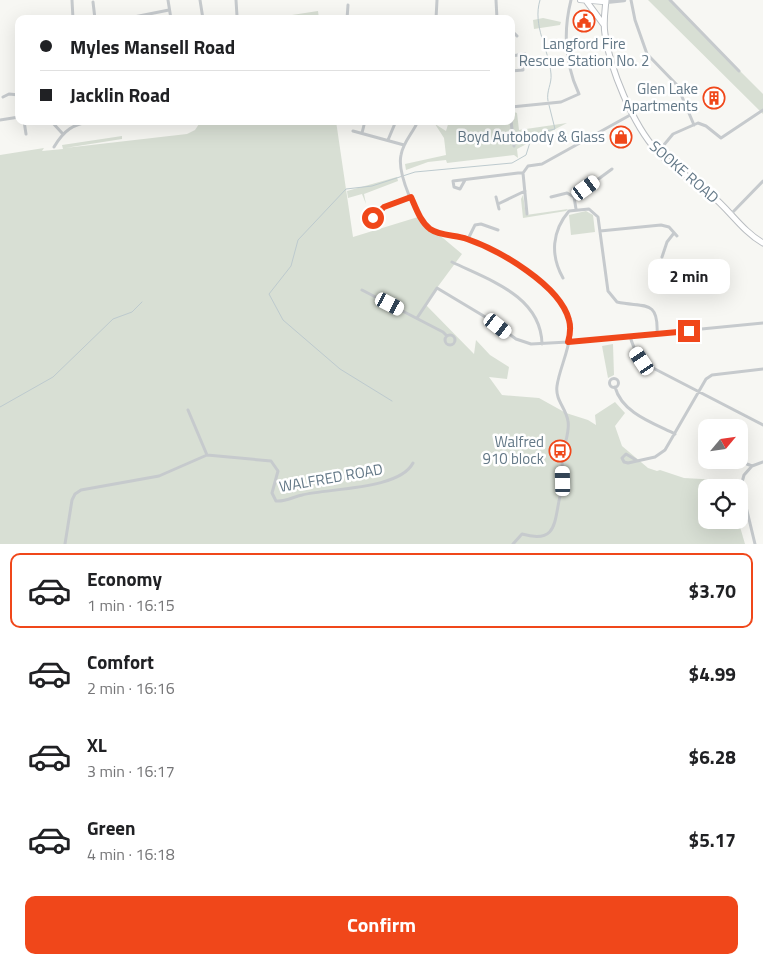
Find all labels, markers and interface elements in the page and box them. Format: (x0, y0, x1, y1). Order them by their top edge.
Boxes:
public building icon: Langford Fire Rescue Station No. 2 (572, 9, 596, 33)
text: Myles Mansell Road (70, 32, 235, 61)
place label: Langford Fire Rescue Station No. 2 (519, 32, 649, 72)
place label: Glen Lake Apartments (623, 77, 698, 117)
text: Jacklin Road (70, 80, 170, 109)
building icon: Glen Lake Apartments (702, 86, 726, 110)
place label: Boyd Autobody & Glass (457, 125, 605, 148)
shop icon: Boyd Autobody & Glass (609, 125, 633, 149)
street label: SOOKE ROAD (644, 135, 724, 208)
car (569, 173, 602, 203)
route start (362, 207, 384, 229)
callout: 2 min (648, 258, 730, 294)
text: 2 min (670, 264, 708, 288)
car (373, 291, 406, 317)
car (481, 311, 514, 341)
route end (678, 320, 700, 342)
car (627, 344, 656, 378)
north arrow (698, 419, 748, 469)
map controls (698, 419, 748, 529)
place label: Walfred 910 block (482, 430, 544, 470)
bus stop icon: Walfred 910 block (548, 439, 572, 463)
street label: WALFRED ROAD (277, 457, 385, 498)
car (555, 466, 570, 496)
button: locate (698, 479, 748, 529)
text: Economy (87, 564, 162, 593)
icon: car (27, 568, 72, 613)
text: $3.70 (689, 576, 736, 605)
text: 1 min · 16:15 (87, 593, 175, 617)
text: Comfort (87, 647, 154, 676)
icon: car (27, 651, 72, 696)
text: $4.99 (689, 659, 736, 688)
text: 2 min · 16:16 (87, 676, 175, 700)
text: XL (87, 730, 107, 759)
icon: car (27, 734, 72, 779)
text: $6.28 (689, 742, 736, 771)
text: 3 min · 16:17 (87, 759, 175, 783)
text: Green (87, 813, 136, 842)
icon: car (27, 817, 72, 862)
text: $5.17 (689, 825, 736, 854)
text: 4 min · 16:18 (87, 842, 175, 866)
button: Confirm (25, 896, 738, 954)

